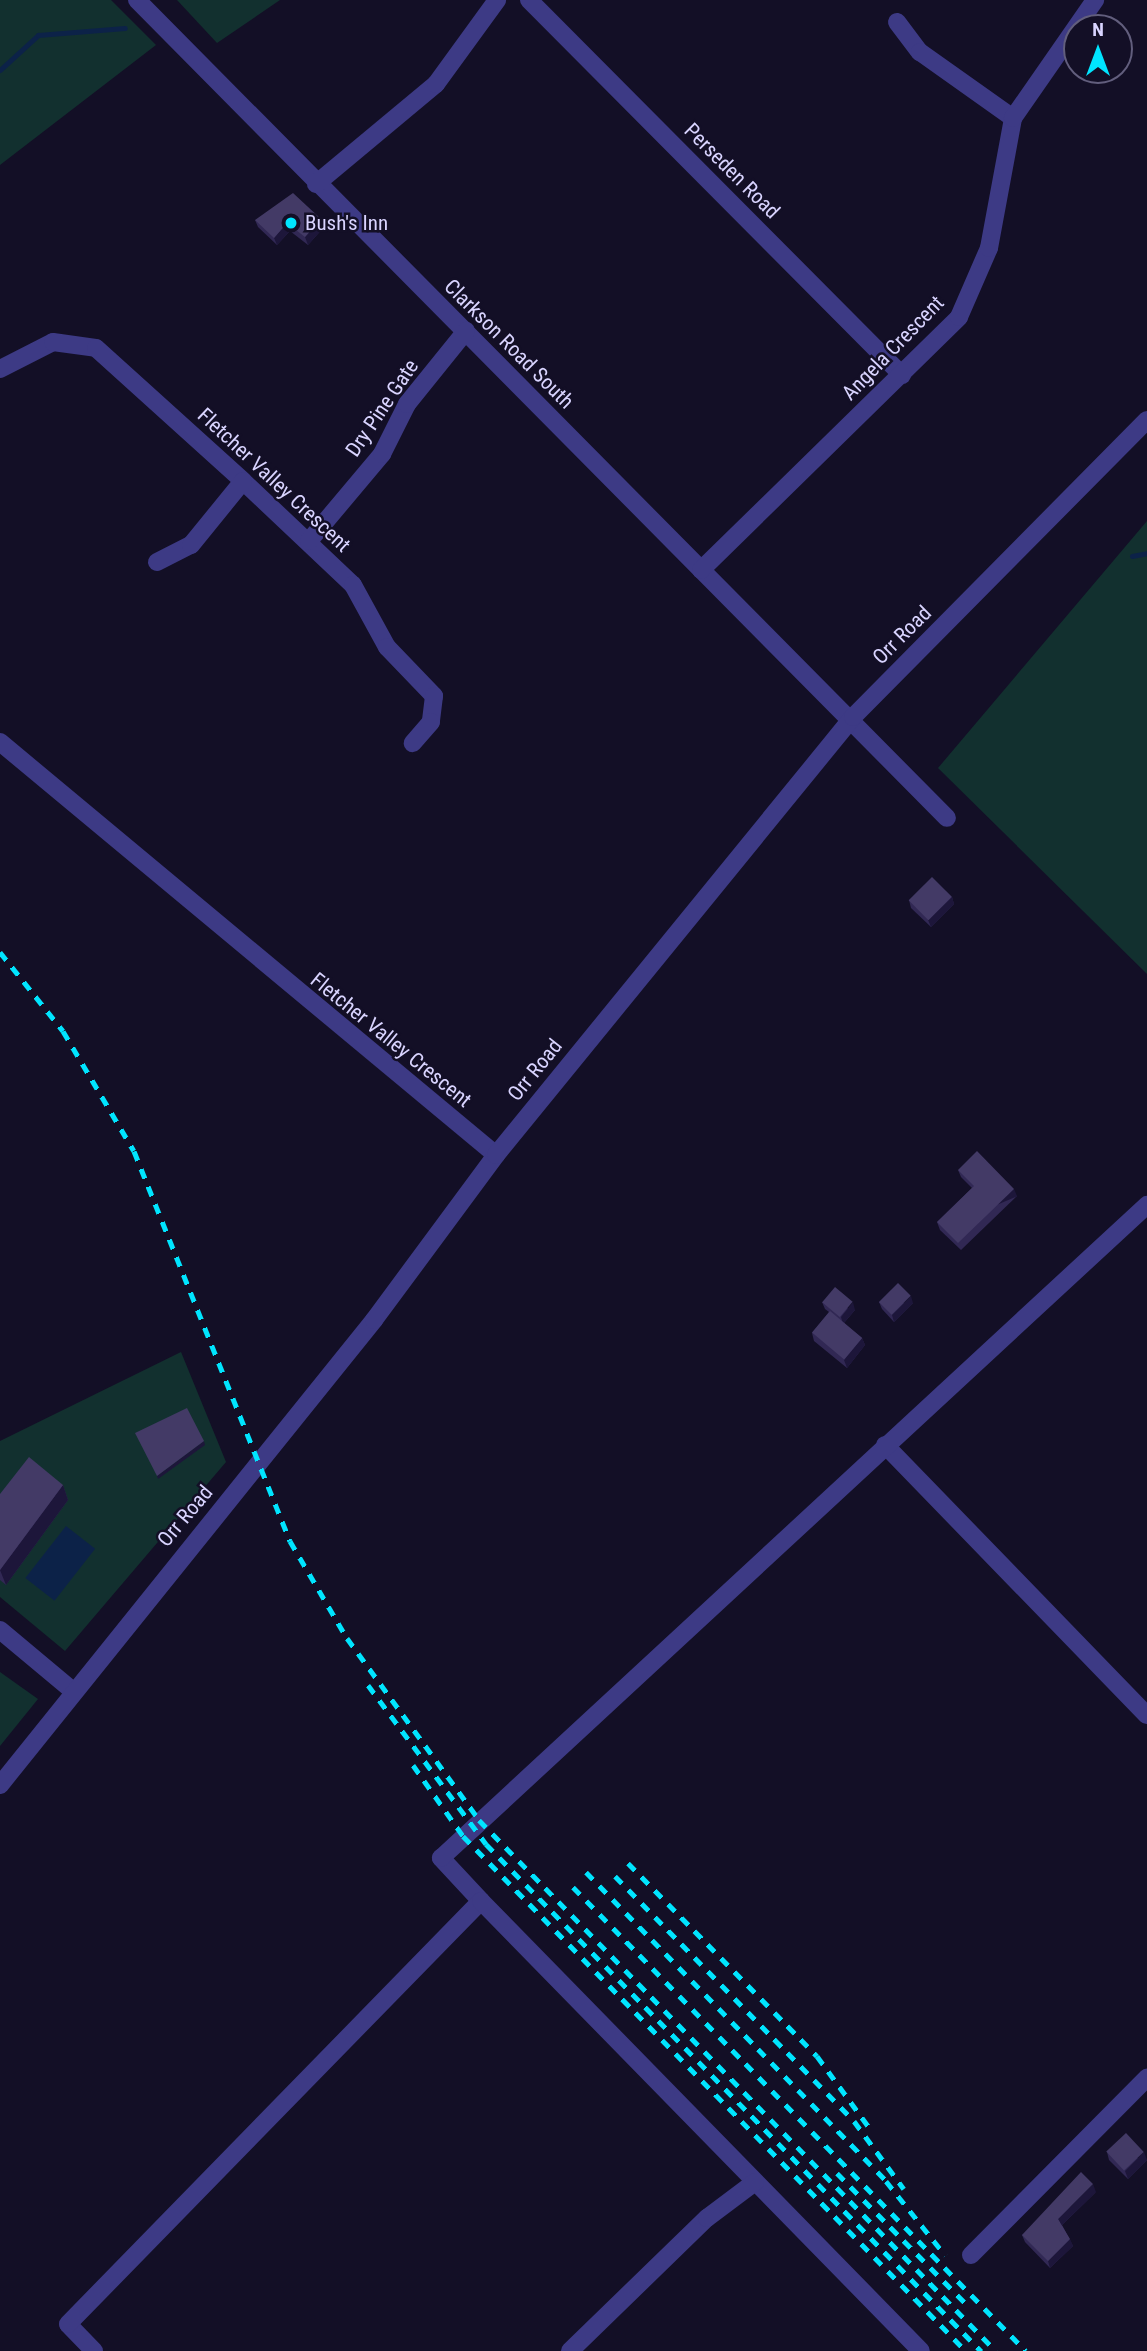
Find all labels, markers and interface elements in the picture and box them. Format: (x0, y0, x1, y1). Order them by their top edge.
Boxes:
north arrow (1063, 14, 1133, 84)
text: N (1092, 18, 1104, 41)
street label: Perseden Road (679, 118, 785, 224)
place label: Bush's Inn (305, 210, 388, 236)
marker: Bush's Inn (283, 215, 299, 231)
street label: Clarkson Road South (439, 274, 579, 414)
street label: Angela Crescent (837, 290, 949, 406)
street label: Dry Pine Gate (340, 355, 424, 461)
street label: Fletcher Valley Crescent (192, 403, 356, 557)
street label: Orr Road (867, 600, 937, 670)
street label: Fletcher Valley Crescent (306, 967, 476, 1113)
street label: Orr Road (502, 1034, 568, 1106)
street label: Orr Road (152, 1480, 218, 1552)

